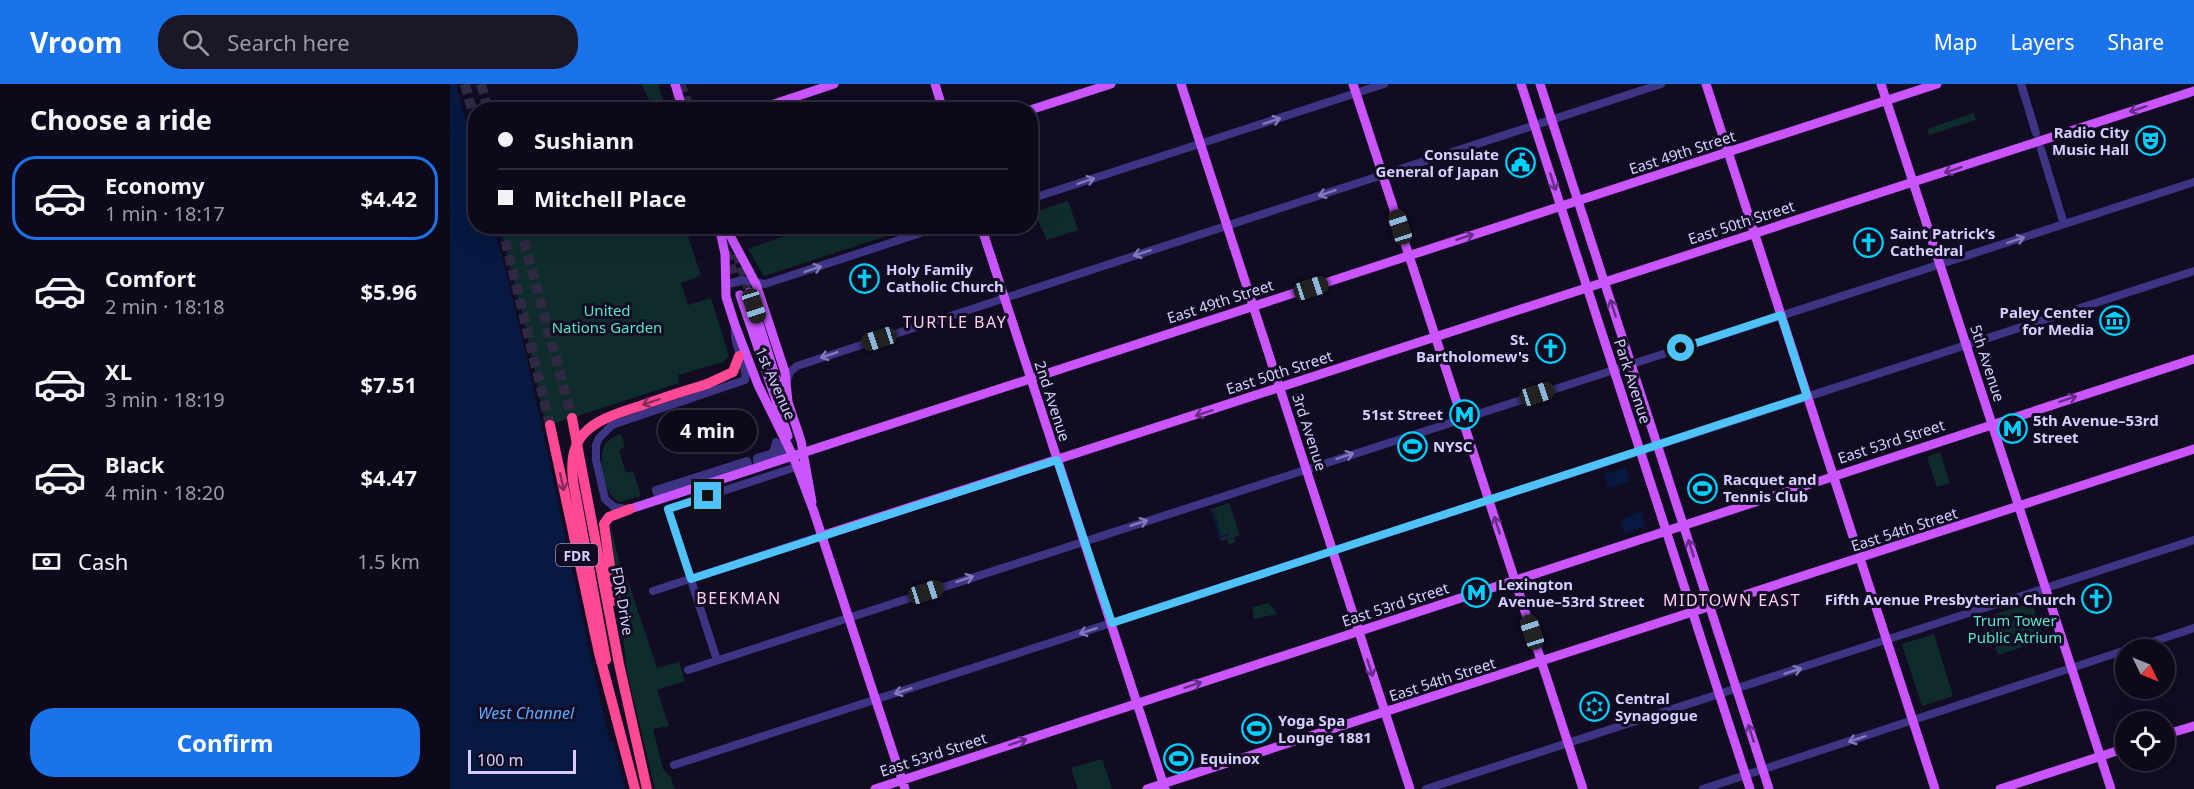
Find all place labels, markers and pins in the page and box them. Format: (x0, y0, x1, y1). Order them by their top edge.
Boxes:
place label: Radio City Music Hall (2052, 122, 2129, 159)
theatre icon: Radio City Music Hall (2134, 125, 2166, 157)
place label: Consulate General of Japan (1375, 144, 1499, 181)
public building icon: Consulate General of Japan (1504, 147, 1536, 179)
place label: Saint Patrick’s Cathedral (1890, 223, 1995, 260)
church icon: Saint Patrick’s Cathedral (1853, 226, 1885, 258)
place label: Holy Family Catholic Church (886, 259, 1004, 296)
church icon: Holy Family Catholic Church (849, 262, 881, 294)
place label: Paley Center for Media (2000, 302, 2094, 339)
museum icon: Paley Center for Media (2099, 305, 2131, 337)
place label: St. Bartholomew's (1416, 329, 1529, 366)
church icon: St. Bartholomew's (1534, 332, 1566, 364)
metro station icon: 51st Street (1448, 398, 1480, 430)
place label: 51st Street (1362, 404, 1443, 424)
place label: 5th Avenue–53rd Street (2033, 410, 2159, 447)
metro station icon: 5th Avenue–53rd Street (1996, 413, 2028, 445)
sports icon: NYSC (1396, 430, 1428, 462)
place label: NYSC (1433, 436, 1473, 456)
place label: Racquet and Tennis Club (1723, 469, 1816, 506)
sports icon: Racquet and Tennis Club (1686, 472, 1718, 504)
place label: Lexington Avenue–53rd Street (1498, 574, 1645, 611)
metro station icon: Lexington Avenue–53rd Street (1461, 577, 1493, 609)
church icon: Fifth Avenue Presbyterian Church (2081, 583, 2113, 615)
place label: Fifth Avenue Presbyterian Church (1825, 589, 2076, 609)
place label: Central Synagogue (1615, 688, 1698, 725)
synagogue icon: Central Synagogue (1578, 691, 1610, 723)
place label: Yoga Spa Lounge 1881 (1278, 710, 1372, 747)
sports icon: Yoga Spa Lounge 1881 (1241, 713, 1273, 745)
sports icon: Equinox (1163, 742, 1195, 774)
place label: Equinox (1200, 748, 1260, 768)

